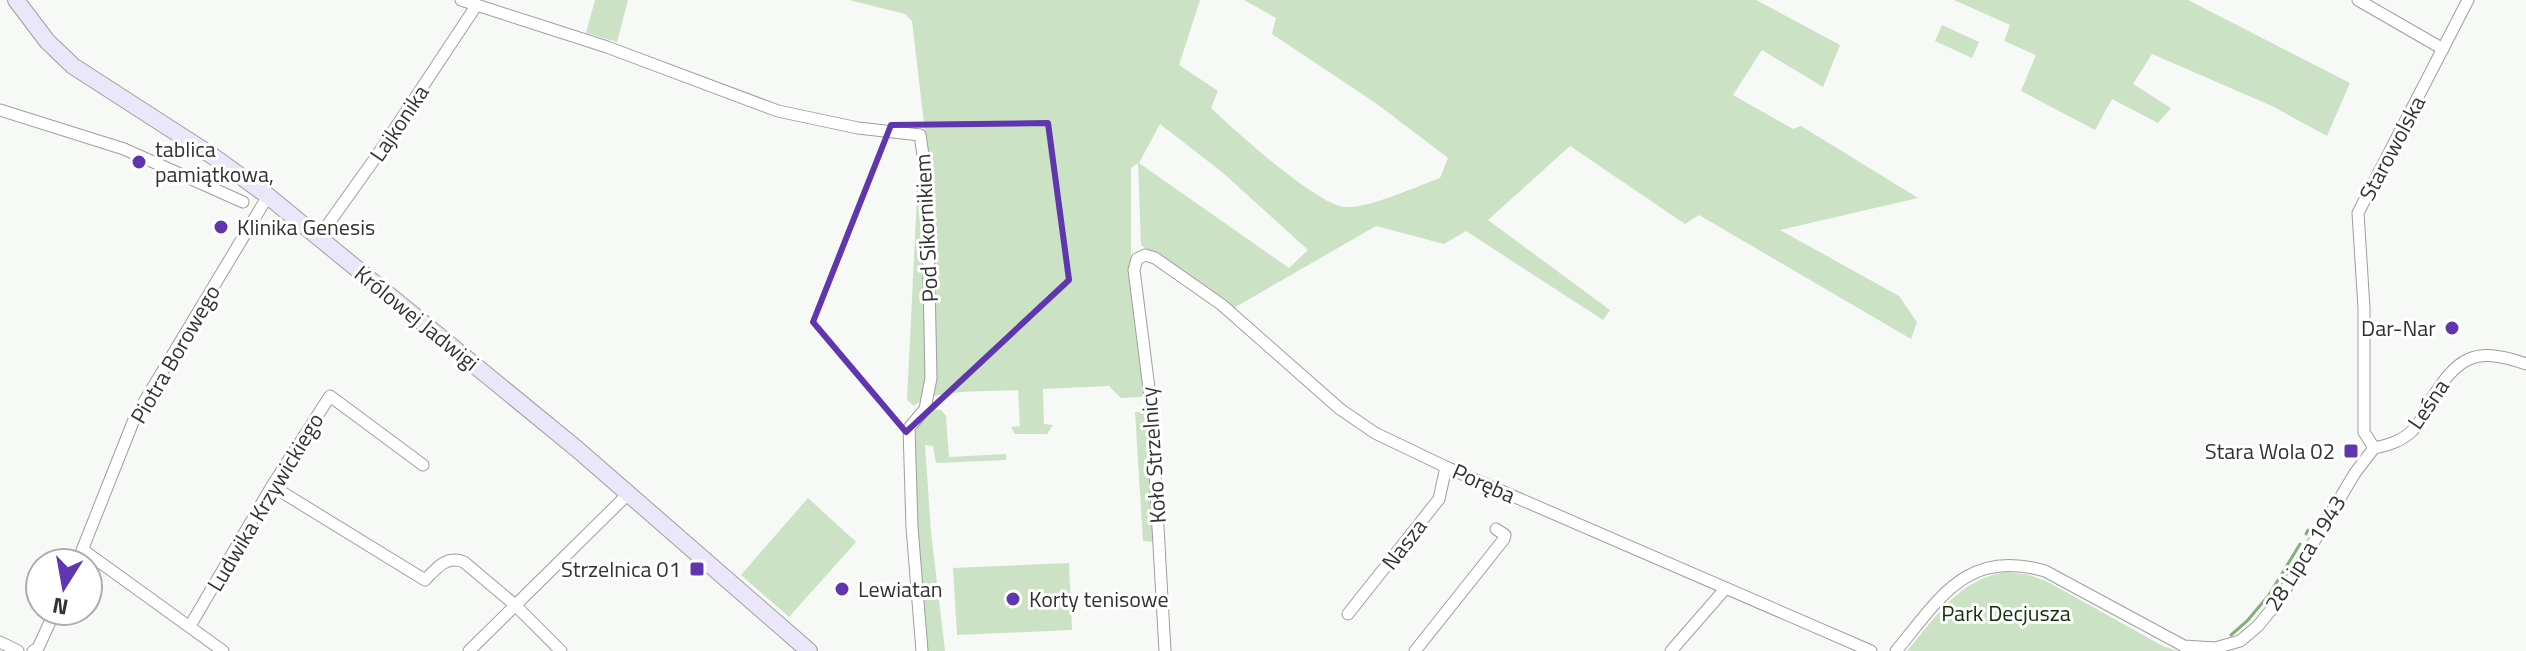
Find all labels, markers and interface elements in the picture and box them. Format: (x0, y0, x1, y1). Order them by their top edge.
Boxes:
street label: Lajkonika (361, 78, 437, 168)
street label: Starowolska (2350, 89, 2434, 207)
place label: tablica pamiątkowa, (155, 132, 274, 191)
marker: tablica pamiątkowa, (130, 153, 148, 171)
street label: Pod Sikornikiem (905, 153, 947, 303)
place label: Klinika Genesis (237, 210, 375, 244)
marker: Klinika Genesis (212, 218, 230, 236)
street label: Królowej Jadwigi (347, 257, 487, 379)
street label: Piotra Borowego (121, 278, 229, 430)
place label: Dar-Nar (2361, 311, 2436, 345)
marker: Dar-Nar (2443, 319, 2461, 337)
street label: Leśna (2399, 372, 2457, 436)
street label: Koło Strzelnicy (1131, 385, 1175, 525)
street label: Ludwika Krzywickiego (198, 406, 332, 598)
place label: Stara Wola 02 (2205, 434, 2335, 468)
marker: Stara Wola 02 (2342, 442, 2360, 460)
street label: Poręba (1447, 454, 1521, 512)
street label: 28 Lipca 1943 (2256, 488, 2354, 618)
street label: Nasza (1373, 511, 1435, 577)
north arrow (24, 547, 104, 627)
place label: Strzelnica 01 (561, 552, 681, 586)
marker: Strzelnica 01 (688, 560, 706, 578)
place label: Lewiatan (858, 572, 943, 606)
marker: Lewiatan (833, 580, 851, 598)
place label: Korty tenisowe (1029, 582, 1169, 616)
text: N (49, 588, 71, 625)
marker: Korty tenisowe (1004, 590, 1022, 608)
park label: Park Decjusza (1941, 596, 2071, 630)

